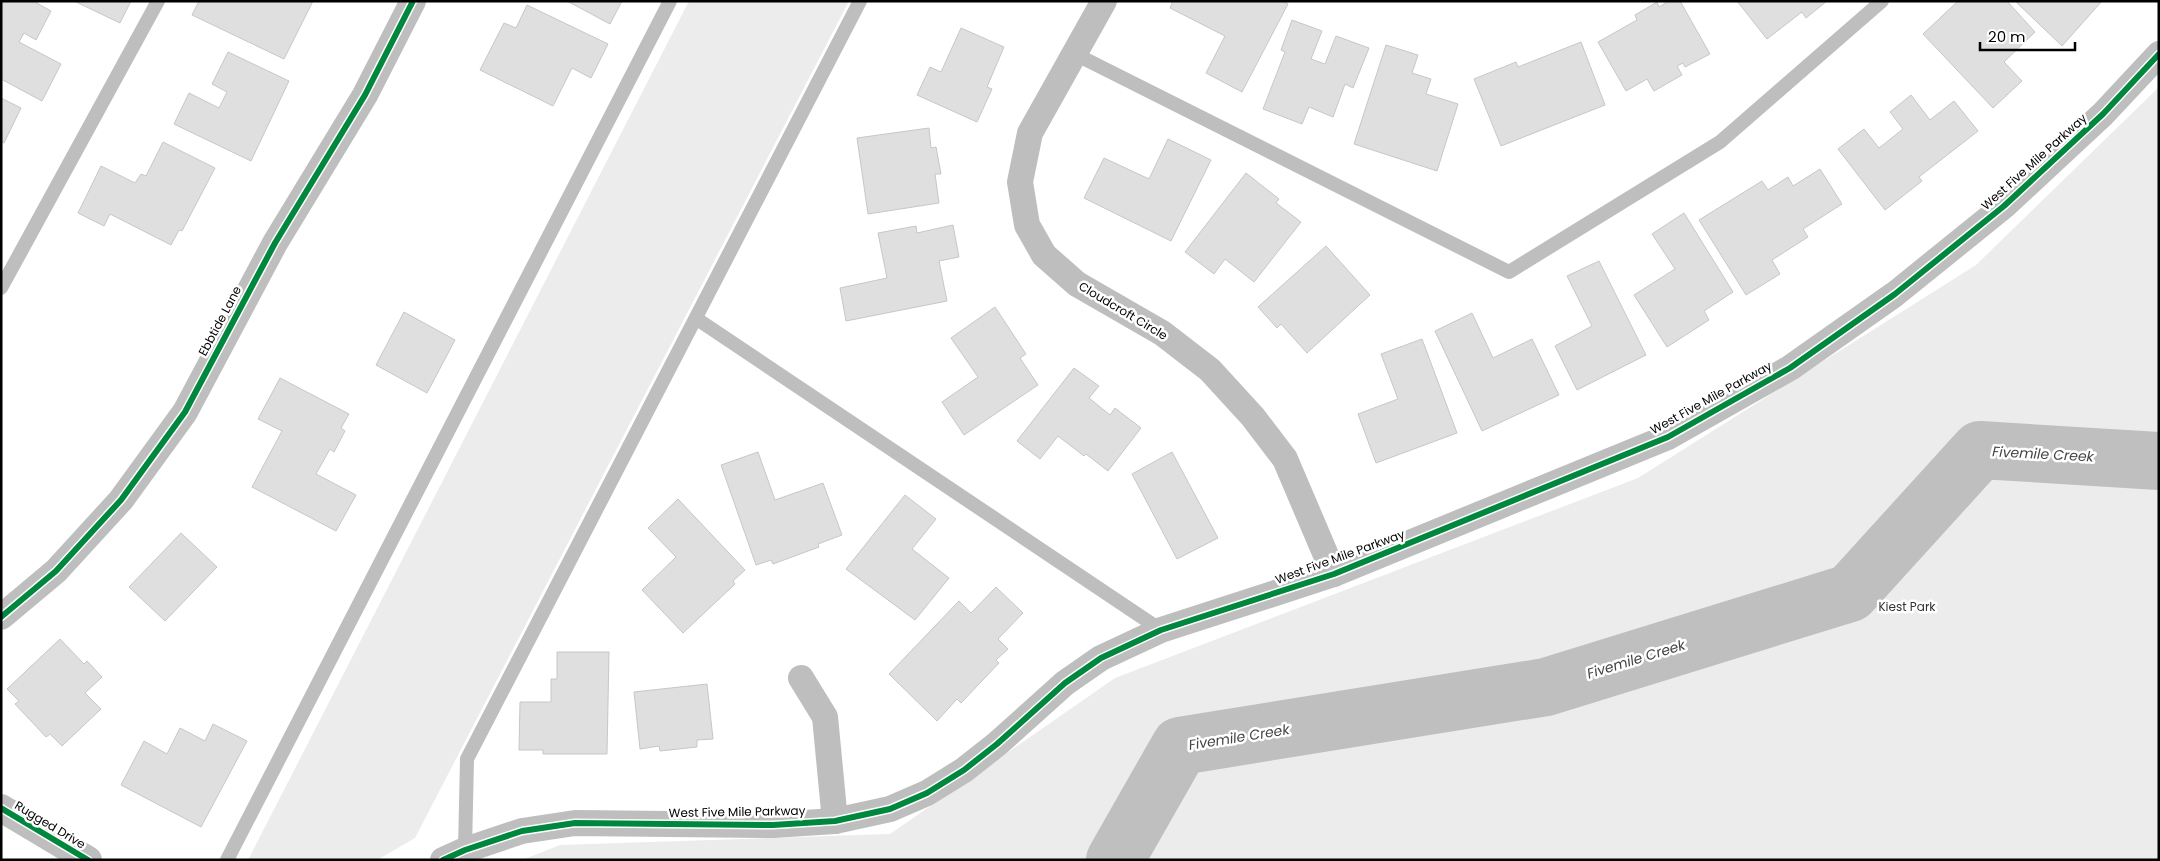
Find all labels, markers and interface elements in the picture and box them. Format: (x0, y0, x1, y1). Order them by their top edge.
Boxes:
scale bar (1980, 20, 2075, 52)
text: 20 m (1988, 26, 2026, 47)
street label: West Five Mile Parkway (1977, 109, 2090, 214)
street label: Cloudcroft Circle (1076, 277, 1171, 344)
street label: Ebbtide Lane (194, 283, 245, 359)
street label: West Five Mile Parkway (1647, 357, 1775, 438)
water label: Fivemile Creek (1992, 441, 2095, 467)
street label: West Five Mile Parkway (1273, 525, 1407, 588)
park label: Kiest Park (1878, 598, 1936, 615)
water label: Fivemile Creek (1584, 634, 1688, 683)
water label: Fivemile Creek (1187, 719, 1292, 755)
street label: Rugged Drive (12, 797, 89, 852)
street label: West Five Mile Parkway (669, 802, 806, 821)

